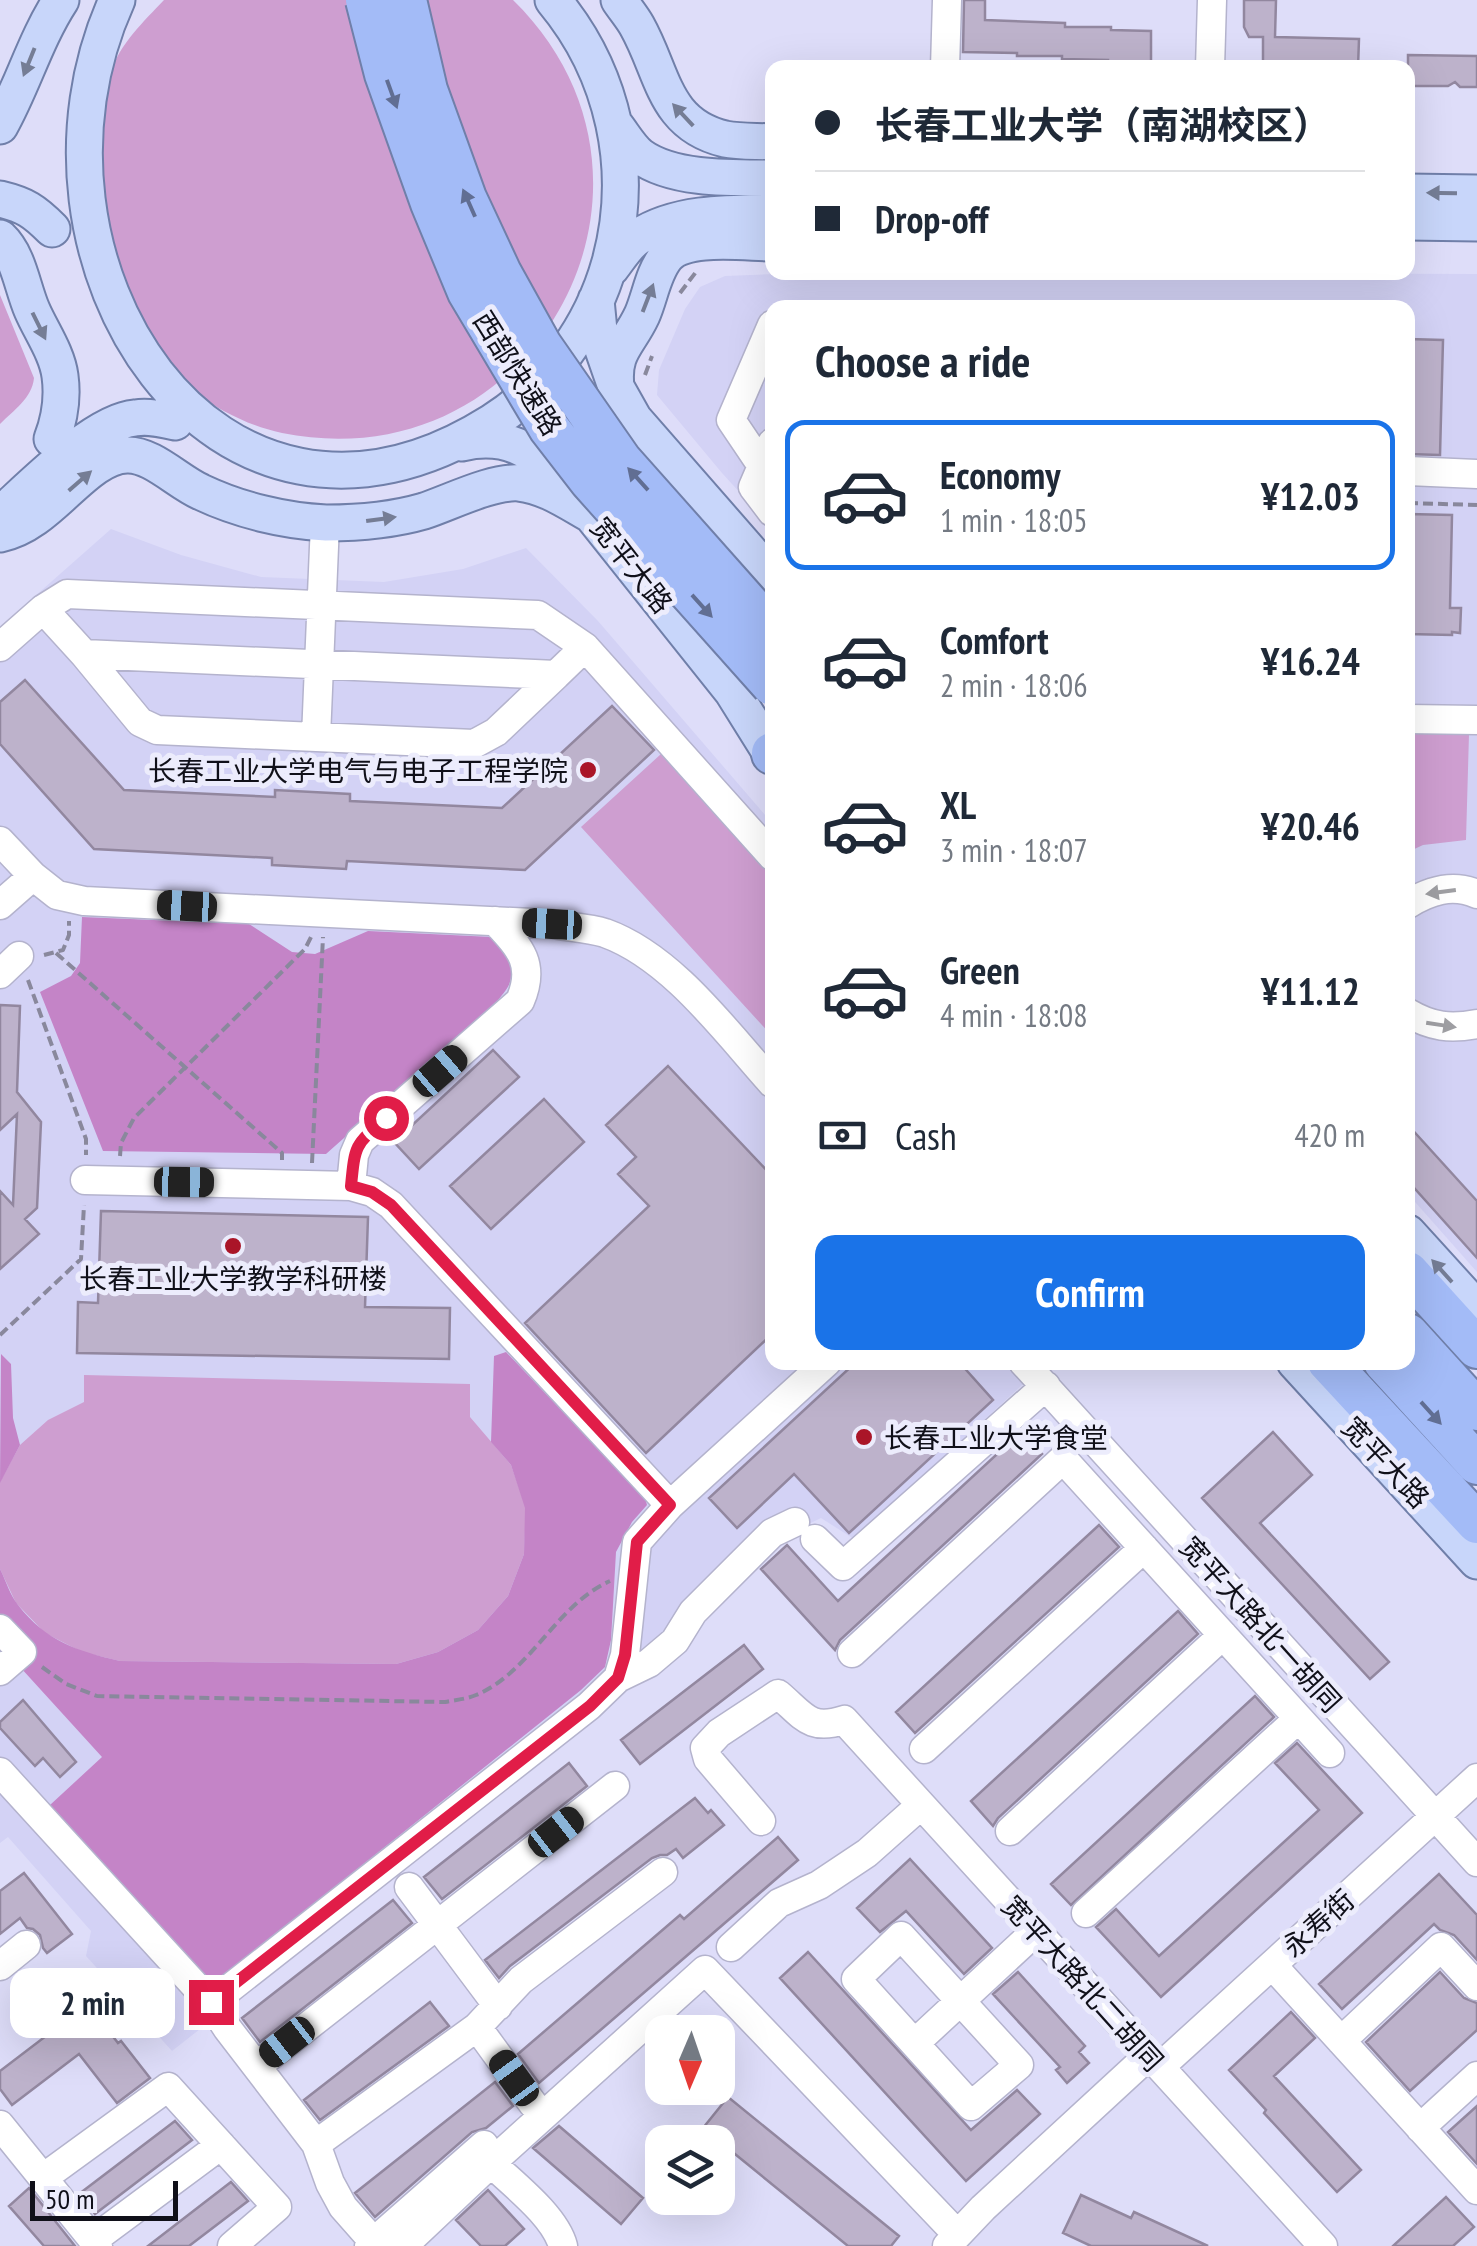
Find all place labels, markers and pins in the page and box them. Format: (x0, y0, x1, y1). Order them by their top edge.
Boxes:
place label: 长春工业大学电气与电子工程学院 (148, 752, 568, 789)
marker: 长春工业大学电气与电子工程学院 (577, 759, 599, 781)
marker: 长春工业大学教学科研楼 (222, 1235, 244, 1257)
place label: 长春工业大学教学科研楼 (79, 1260, 387, 1297)
place label: 长春工业大学食堂 (884, 1419, 1108, 1456)
marker: 长春工业大学食堂 (853, 1426, 875, 1448)

